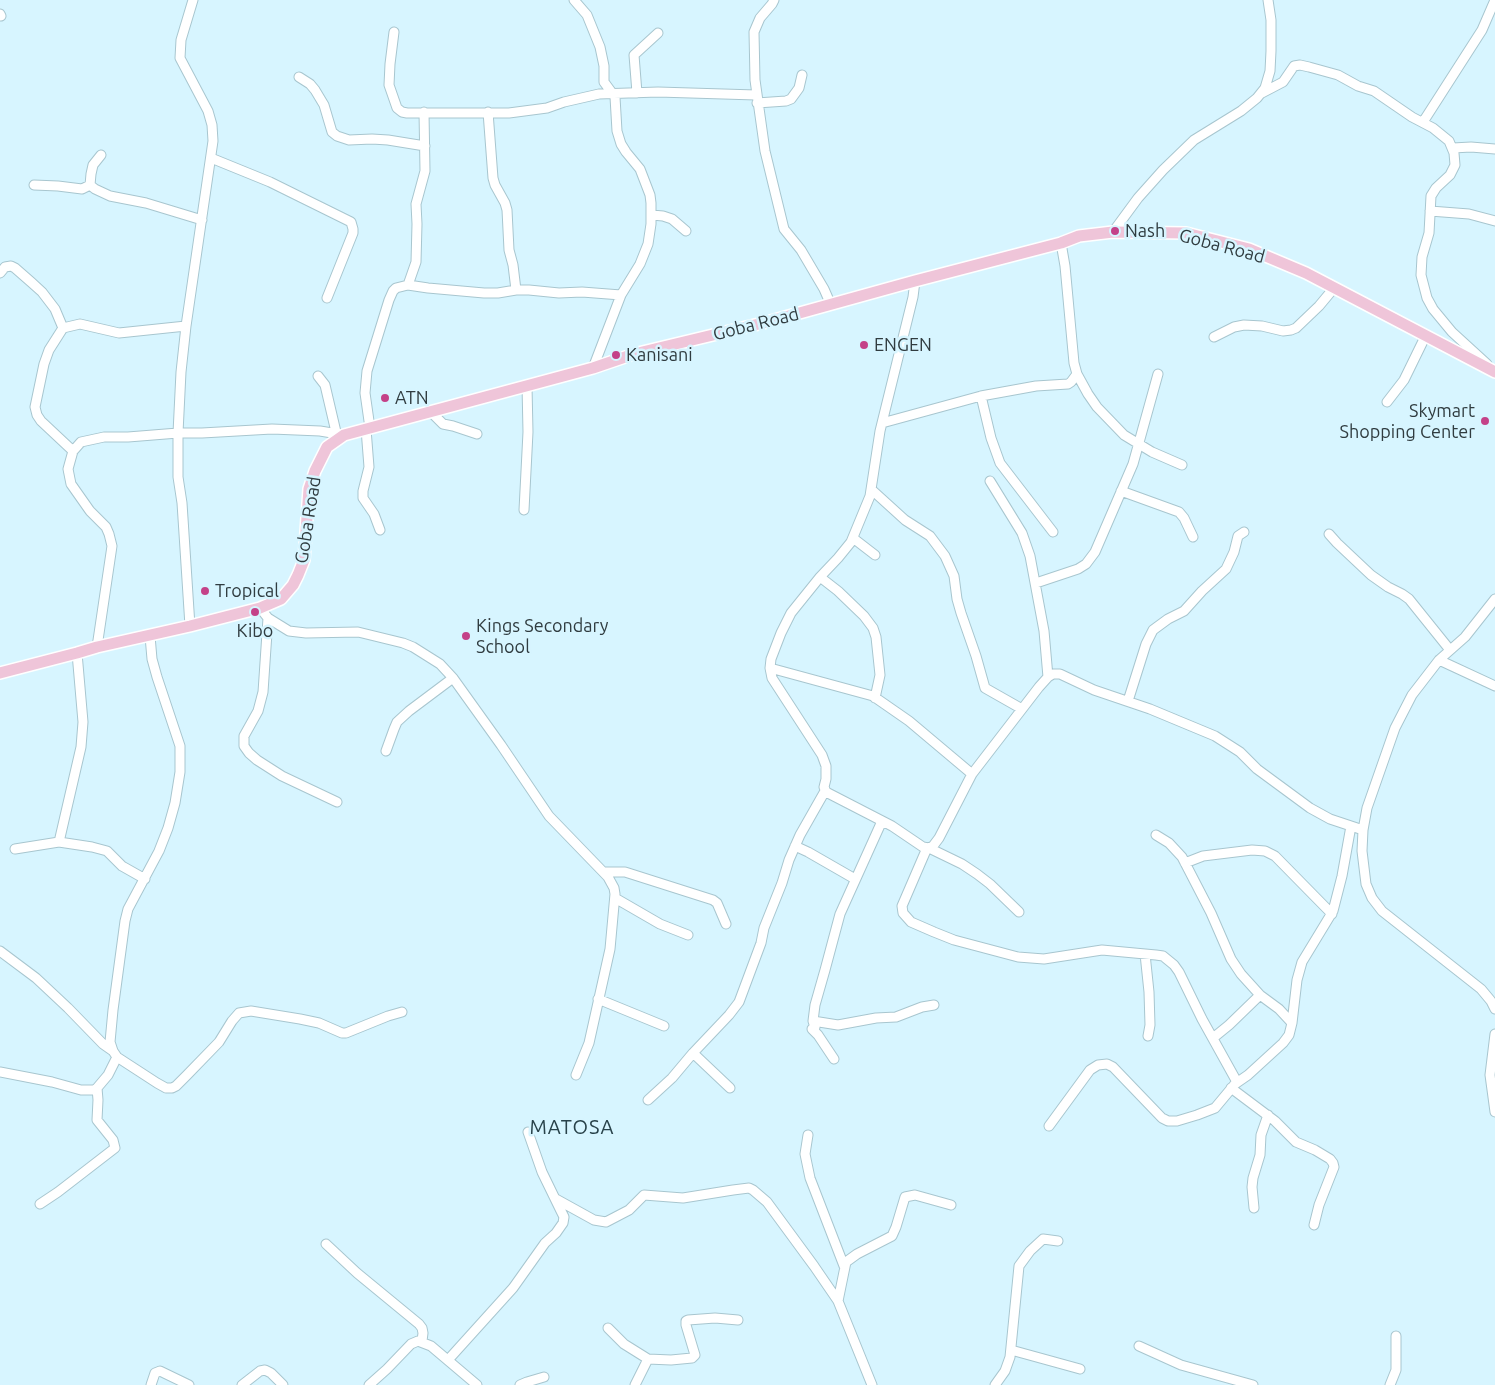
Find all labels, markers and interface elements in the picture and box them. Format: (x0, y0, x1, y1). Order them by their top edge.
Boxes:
place label: Nash (1125, 220, 1165, 242)
street label: Goba Road (1177, 224, 1267, 268)
marker: Nash (1109, 225, 1121, 237)
street label: Goba Road (711, 303, 801, 345)
place label: ENGEN (874, 334, 932, 356)
marker: ENGEN (858, 339, 870, 351)
place label: Kanisani (626, 344, 693, 366)
marker: Kanisani (610, 349, 622, 361)
place label: ATN (395, 387, 429, 409)
marker: ATN (379, 392, 391, 404)
place label: Skymart Shopping Center (1340, 400, 1475, 442)
marker: Skymart Shopping Center (1479, 415, 1491, 427)
street label: Goba Road (290, 475, 326, 565)
place label: Tropical (215, 580, 279, 602)
marker: Tropical (199, 585, 211, 597)
marker: Kibo (249, 606, 261, 618)
place label: Kings Secondary School (476, 615, 608, 658)
place label: Kibo (237, 620, 273, 642)
marker: Kings Secondary School (460, 630, 472, 642)
district label: MATOSA (529, 1115, 615, 1139)

